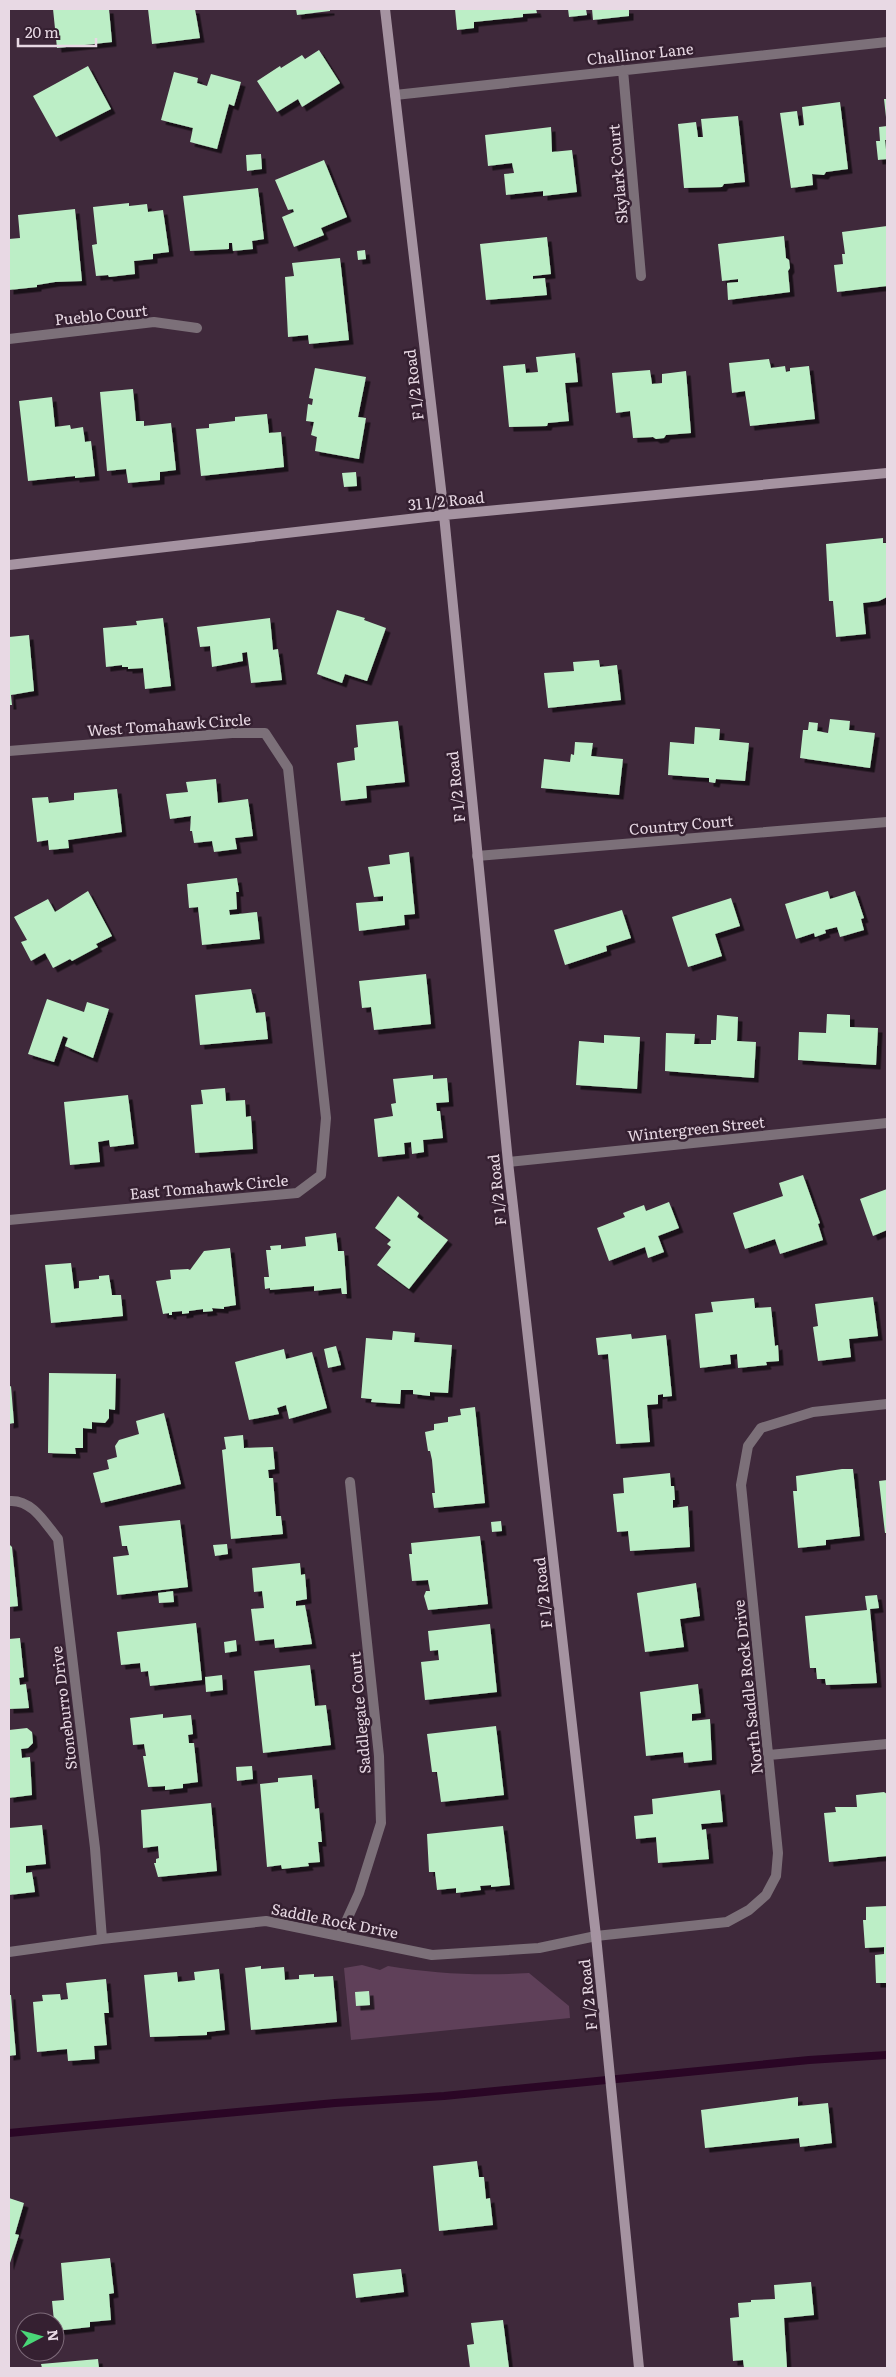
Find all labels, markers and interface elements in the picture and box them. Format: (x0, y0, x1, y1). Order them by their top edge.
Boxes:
scale bar (18, 15, 95, 47)
text: 20 m (25, 20, 59, 43)
street label: Challinor Lane (586, 36, 695, 70)
street label: Skylark Court (601, 123, 633, 225)
street label: Pueblo Court (53, 298, 149, 330)
street label: F 1/2 Road (397, 348, 429, 422)
street label: 31 1/2 Road (407, 485, 485, 515)
street label: West Tomahawk Circle (86, 707, 252, 741)
street label: F 1/2 Road (440, 750, 470, 824)
street label: Country Court (628, 808, 734, 840)
street label: Wintergreen Street (626, 1109, 766, 1147)
street label: F 1/2 Road (481, 1153, 511, 1227)
street label: East Tomahawk Circle (129, 1168, 289, 1204)
street label: F 1/2 Road (527, 1556, 557, 1630)
street label: North Saddle Rock Drive (726, 1598, 768, 1775)
street label: Stoneburro Drive (44, 1645, 82, 1771)
street label: Saddlegate Court (342, 1651, 376, 1775)
street label: Saddle Rock Drive (270, 1896, 401, 1944)
street label: F 1/2 Road (572, 1958, 602, 2032)
north arrow (15, 2312, 65, 2362)
text: N (43, 2329, 65, 2343)

